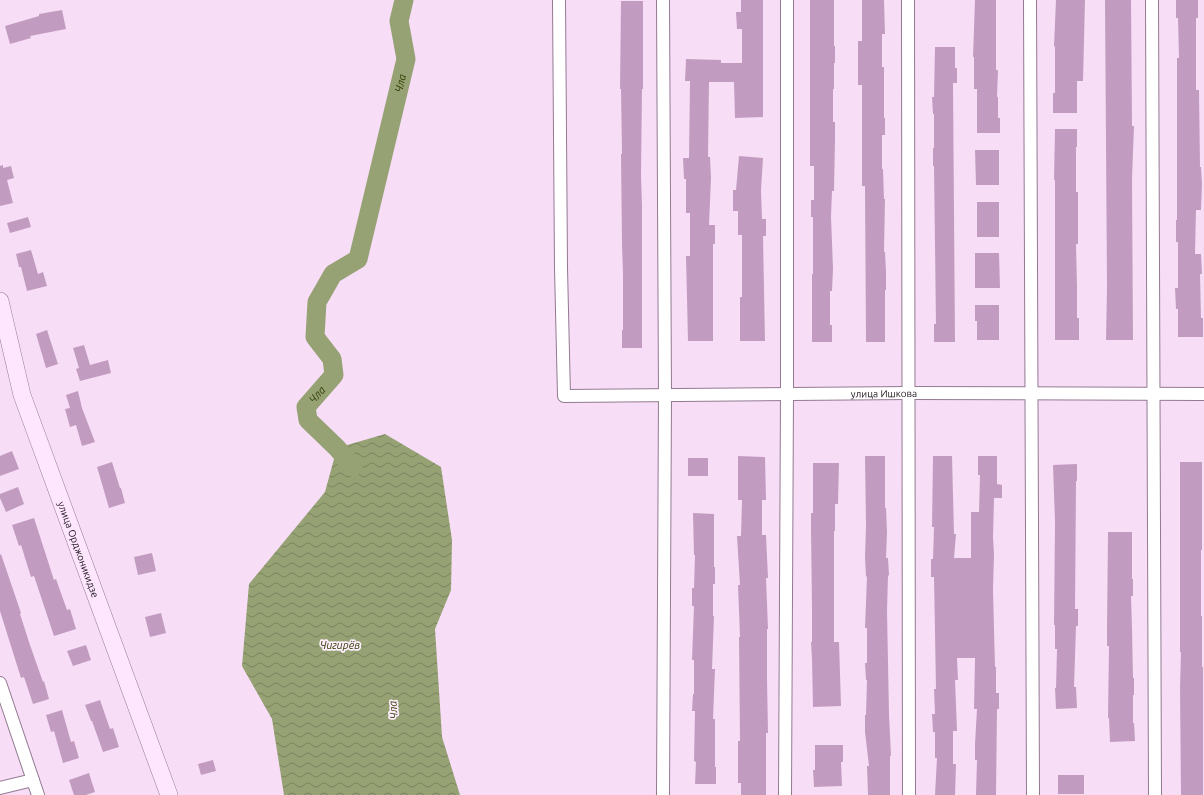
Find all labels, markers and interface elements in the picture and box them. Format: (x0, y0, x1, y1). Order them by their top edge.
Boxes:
water label: Чла (392, 73, 408, 94)
water label: Чла (306, 384, 328, 405)
street label: улица Ишкова (851, 387, 917, 399)
street label: улица Орджоникидзе (56, 500, 101, 599)
water label: Чигирёв (320, 639, 360, 651)
water label: Чла (386, 700, 400, 720)

